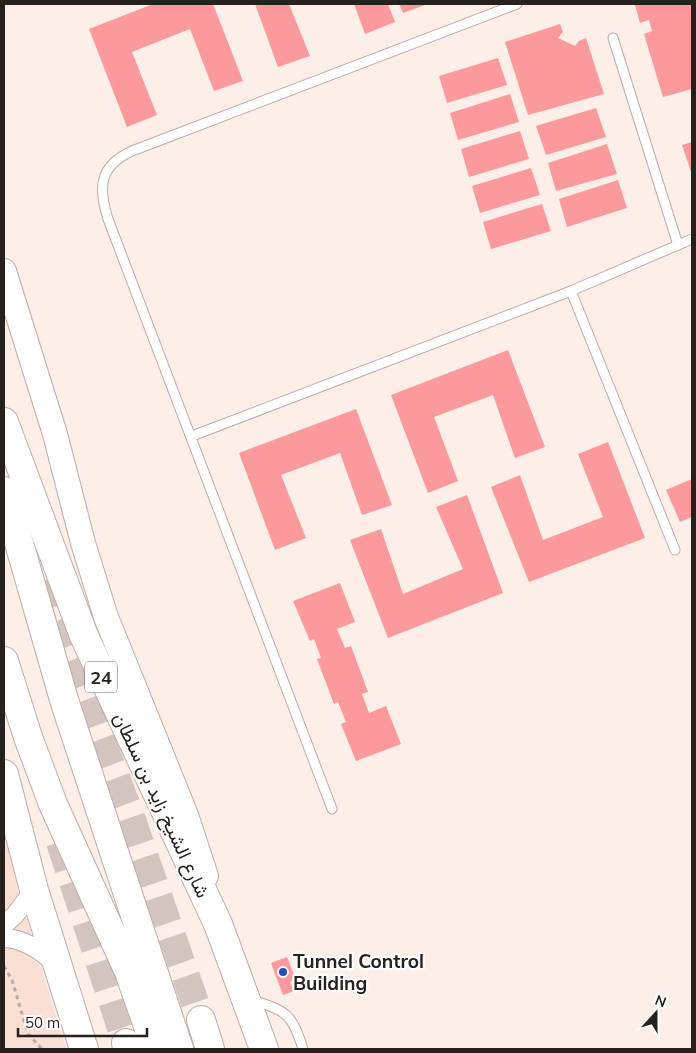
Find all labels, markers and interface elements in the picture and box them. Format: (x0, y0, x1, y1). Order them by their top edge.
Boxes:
road number: 24 (85, 662, 117, 692)
street label: شارع الشيخ زايد بن سلطان (107, 709, 215, 902)
place label: Tunnel Control Building (293, 949, 424, 995)
marker: Tunnel Control Building (277, 966, 289, 978)
north arrow (631, 988, 681, 1038)
text: N (652, 991, 669, 1011)
scale bar (18, 1006, 146, 1038)
text: 50 m (25, 1013, 60, 1032)

